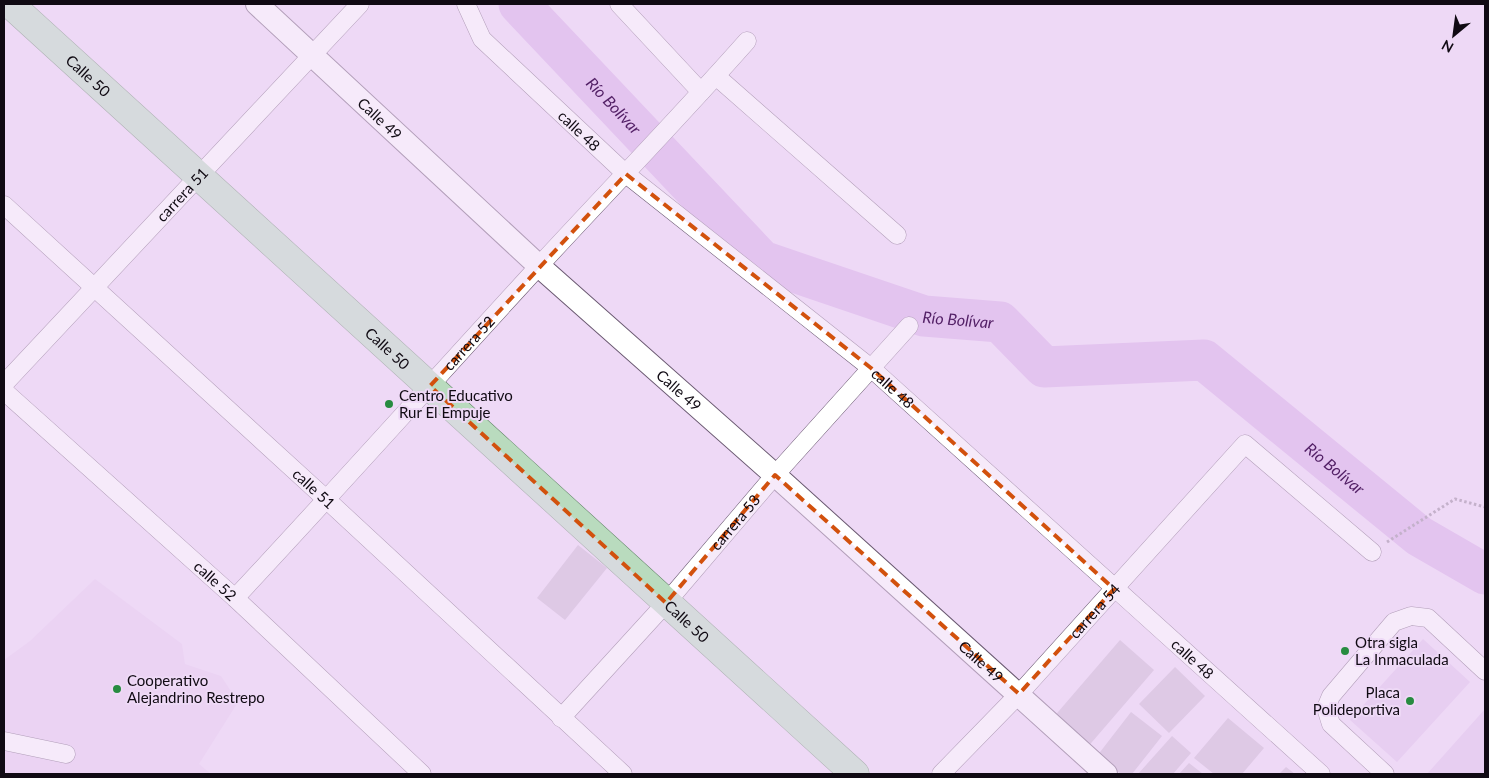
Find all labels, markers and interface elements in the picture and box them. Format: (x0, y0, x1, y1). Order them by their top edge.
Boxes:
north arrow (1429, 10, 1479, 60)
text: N (1439, 37, 1456, 57)
street label: Calle 50 (62, 51, 115, 100)
water label: Río Bolívar (583, 73, 646, 138)
street label: Calle 49 (354, 93, 406, 143)
street label: calle 48 (555, 106, 604, 154)
street label: carrera 51 (152, 164, 211, 225)
water label: Río Bolívar (922, 306, 995, 331)
street label: carrera 52 (439, 312, 498, 374)
street label: Calle 50 (362, 323, 414, 373)
street label: calle 48 (868, 364, 918, 412)
street label: Calle 49 (653, 365, 705, 415)
place label: Centro Educativo Rur El Empuje (399, 386, 513, 421)
marker: Centro Educativo Rur El Empuje (383, 398, 395, 410)
water label: Río Bolívar (1302, 438, 1369, 498)
street label: calle 51 (289, 464, 339, 512)
street label: carrera 53 (706, 491, 764, 554)
street label: calle 52 (191, 557, 240, 604)
street label: carrera 54 (1065, 580, 1124, 642)
street label: Calle 50 (661, 596, 713, 646)
place label: Otra sigla La Inmaculada (1355, 633, 1449, 668)
street label: calle 48 (1168, 635, 1218, 682)
street label: Calle 49 (955, 637, 1007, 686)
marker: Otra sigla La Inmaculada (1339, 645, 1351, 657)
place label: Cooperativo Alejandrino Restrepo (127, 671, 265, 706)
marker: Cooperativo Alejandrino Restrepo (111, 683, 123, 695)
place label: Placa Polideportiva (1313, 683, 1400, 718)
marker: Placa Polideportiva (1404, 695, 1416, 707)

